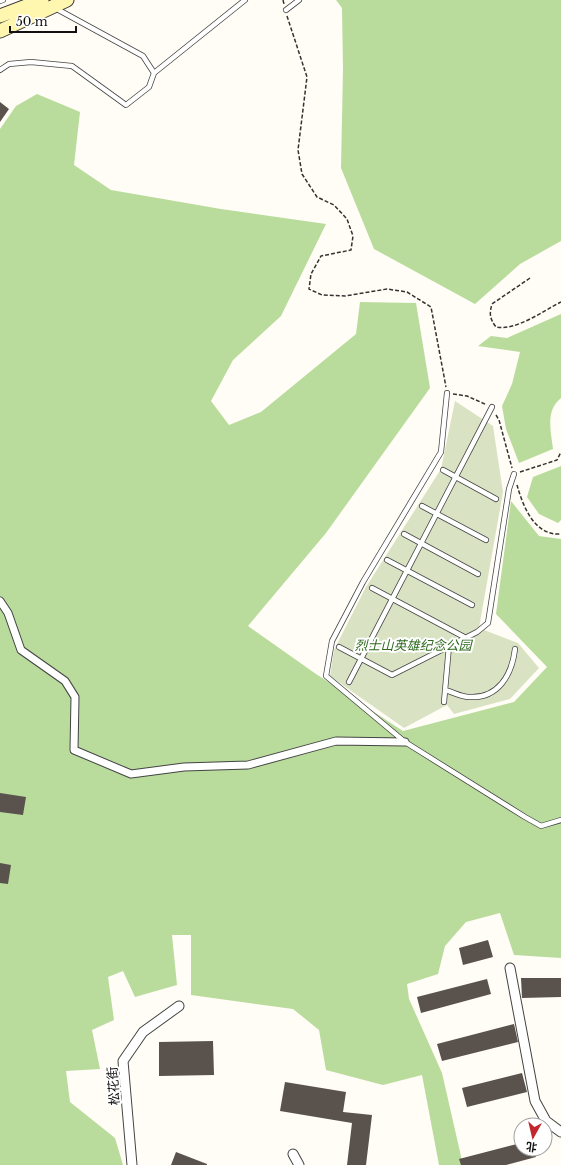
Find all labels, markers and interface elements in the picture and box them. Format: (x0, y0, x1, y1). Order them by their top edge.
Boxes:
scale bar (10, 8, 76, 34)
text: 50 m (16, 14, 48, 29)
park label: 烈士山英雄纪念公园 (354, 637, 473, 654)
street label: 松花街 (104, 1066, 123, 1106)
north arrow (513, 1117, 553, 1157)
text: 北 (525, 1139, 538, 1155)

